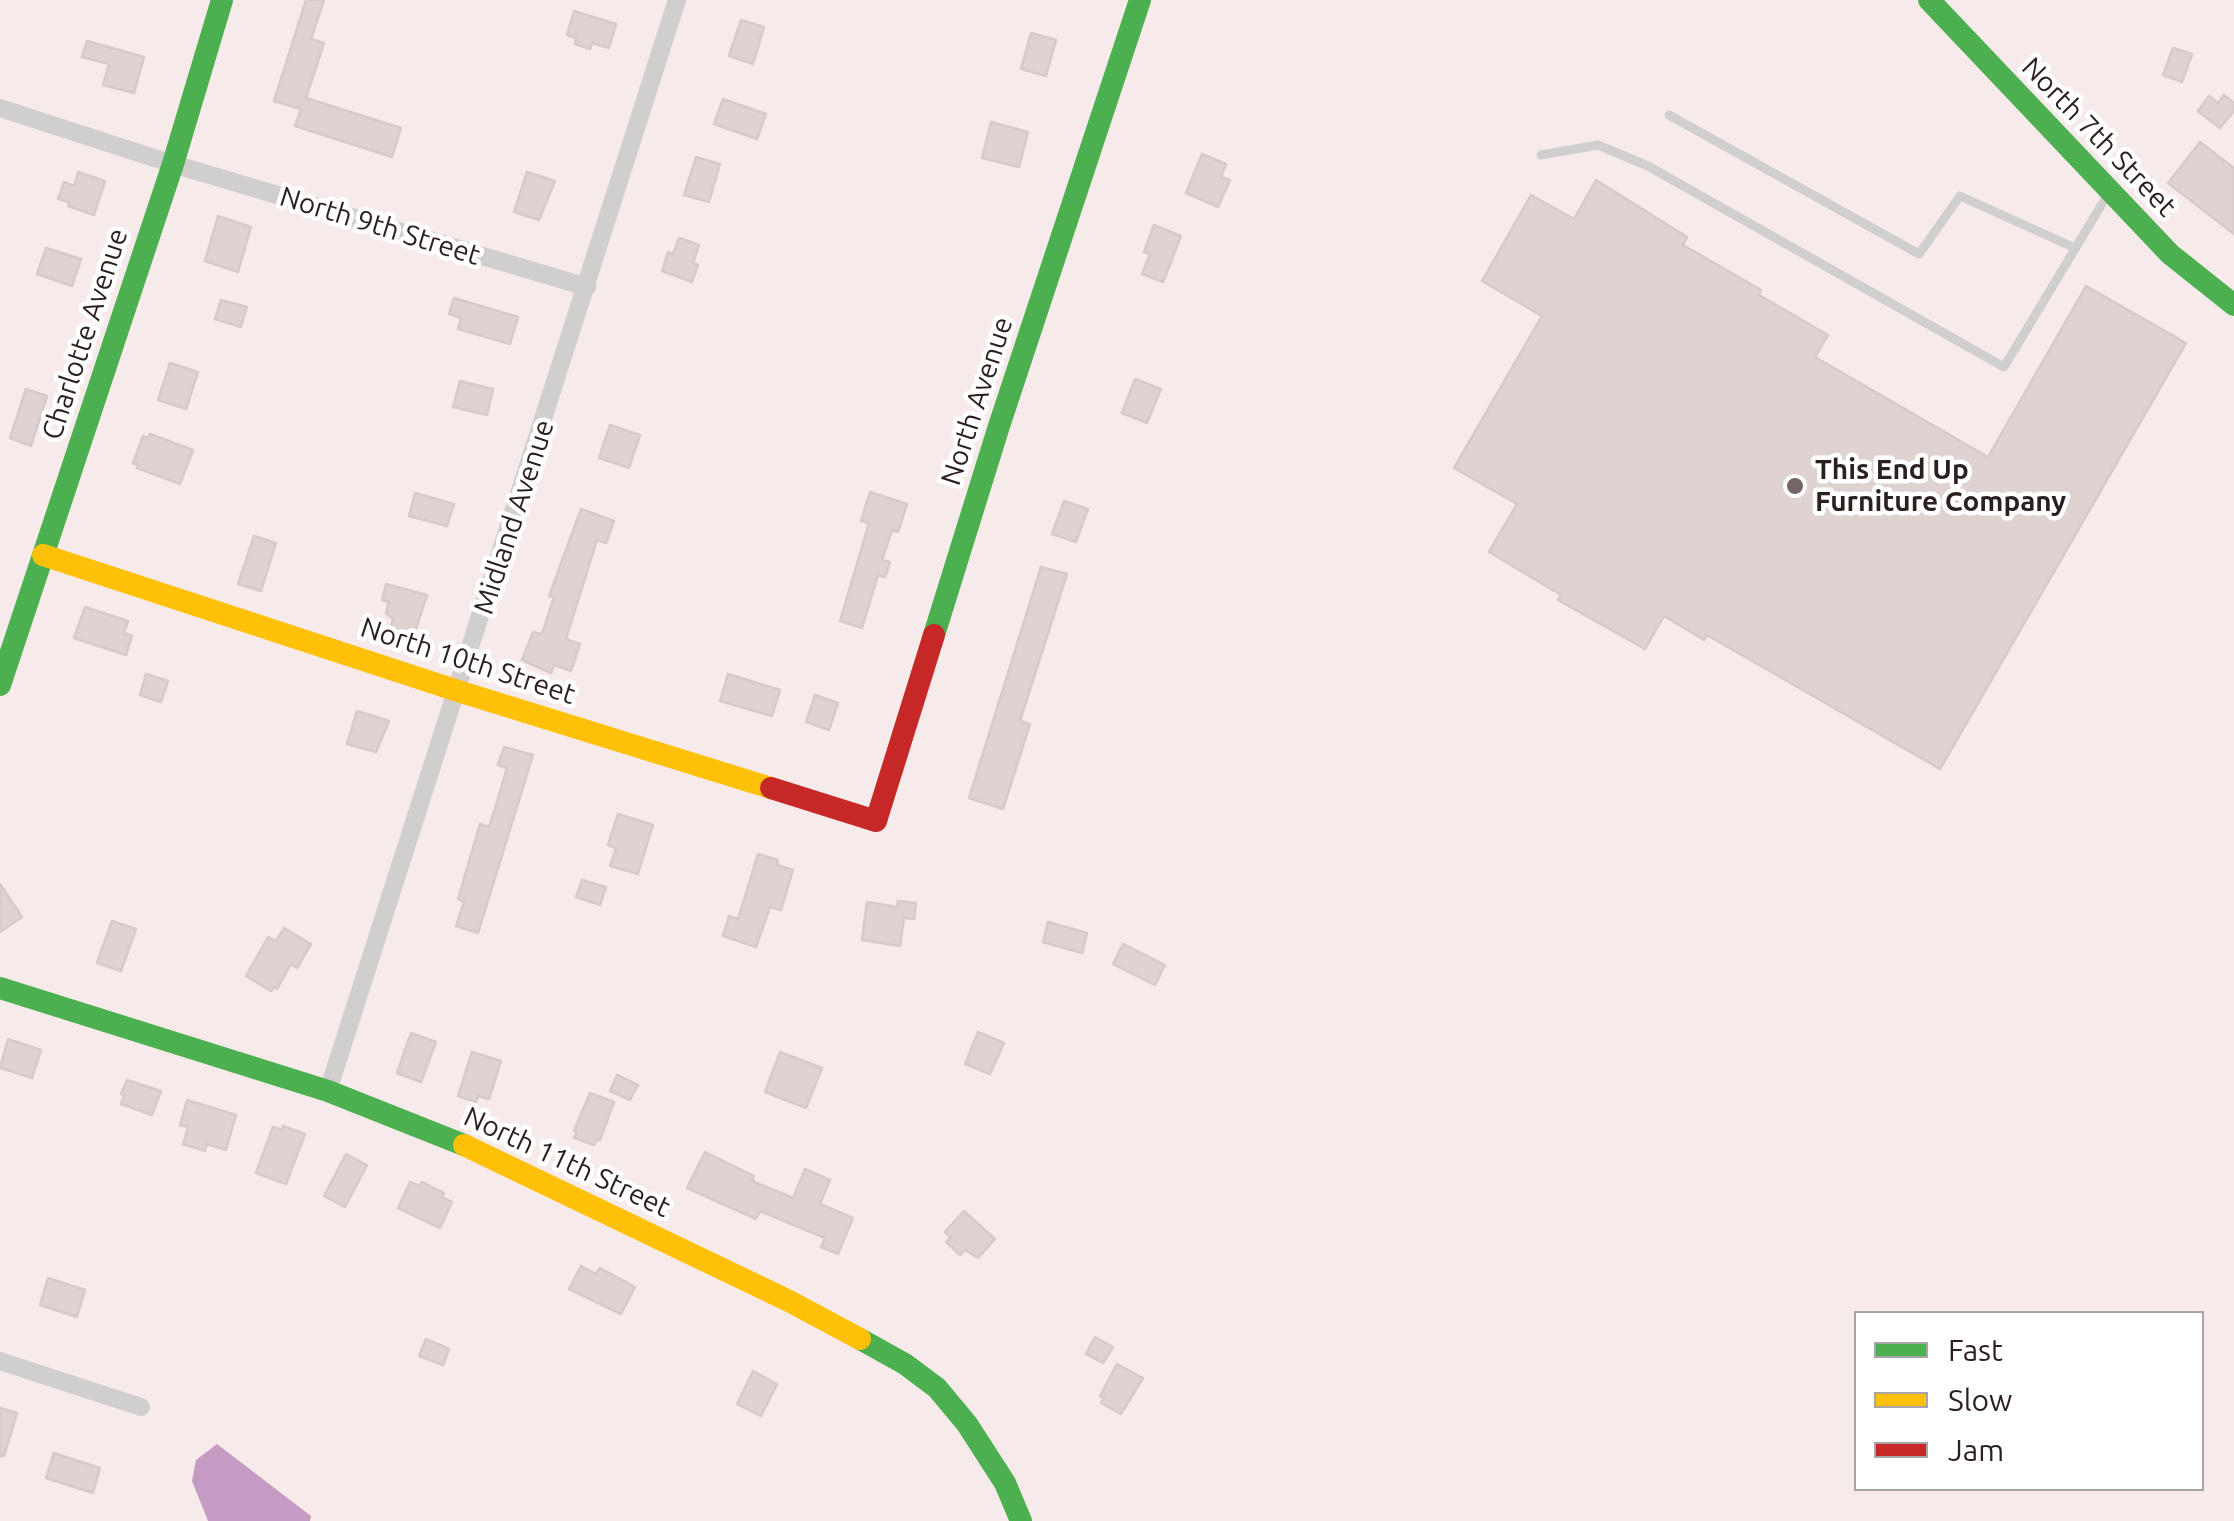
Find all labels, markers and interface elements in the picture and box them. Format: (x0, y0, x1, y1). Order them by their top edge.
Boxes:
street label: North 7th Street (2015, 51, 2183, 223)
street label: North 9th Street (276, 180, 484, 272)
street label: Charlotte Avenue (35, 224, 135, 444)
street label: North Avenue (934, 313, 1020, 489)
street label: Midland Avenue (467, 416, 561, 618)
place label: This End Up Furniture Company (1815, 453, 2066, 519)
marker: This End Up Furniture Company (1784, 475, 1806, 497)
street label: North 10th Street (357, 610, 579, 712)
street label: North 11th Street (459, 1100, 675, 1224)
legend (1854, 1311, 2204, 1491)
text: Fast (1948, 1333, 2003, 1367)
text: Slow (1948, 1383, 2012, 1417)
text: Jam (1948, 1433, 2004, 1467)

